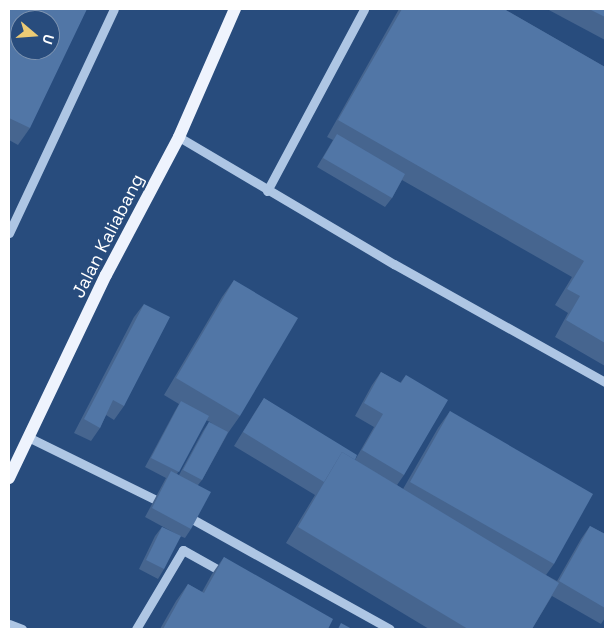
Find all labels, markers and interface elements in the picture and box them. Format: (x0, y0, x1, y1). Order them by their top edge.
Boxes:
north arrow (10, 10, 60, 60)
text: U (38, 32, 58, 47)
street label: Jalan Kaliabang (67, 170, 149, 302)

